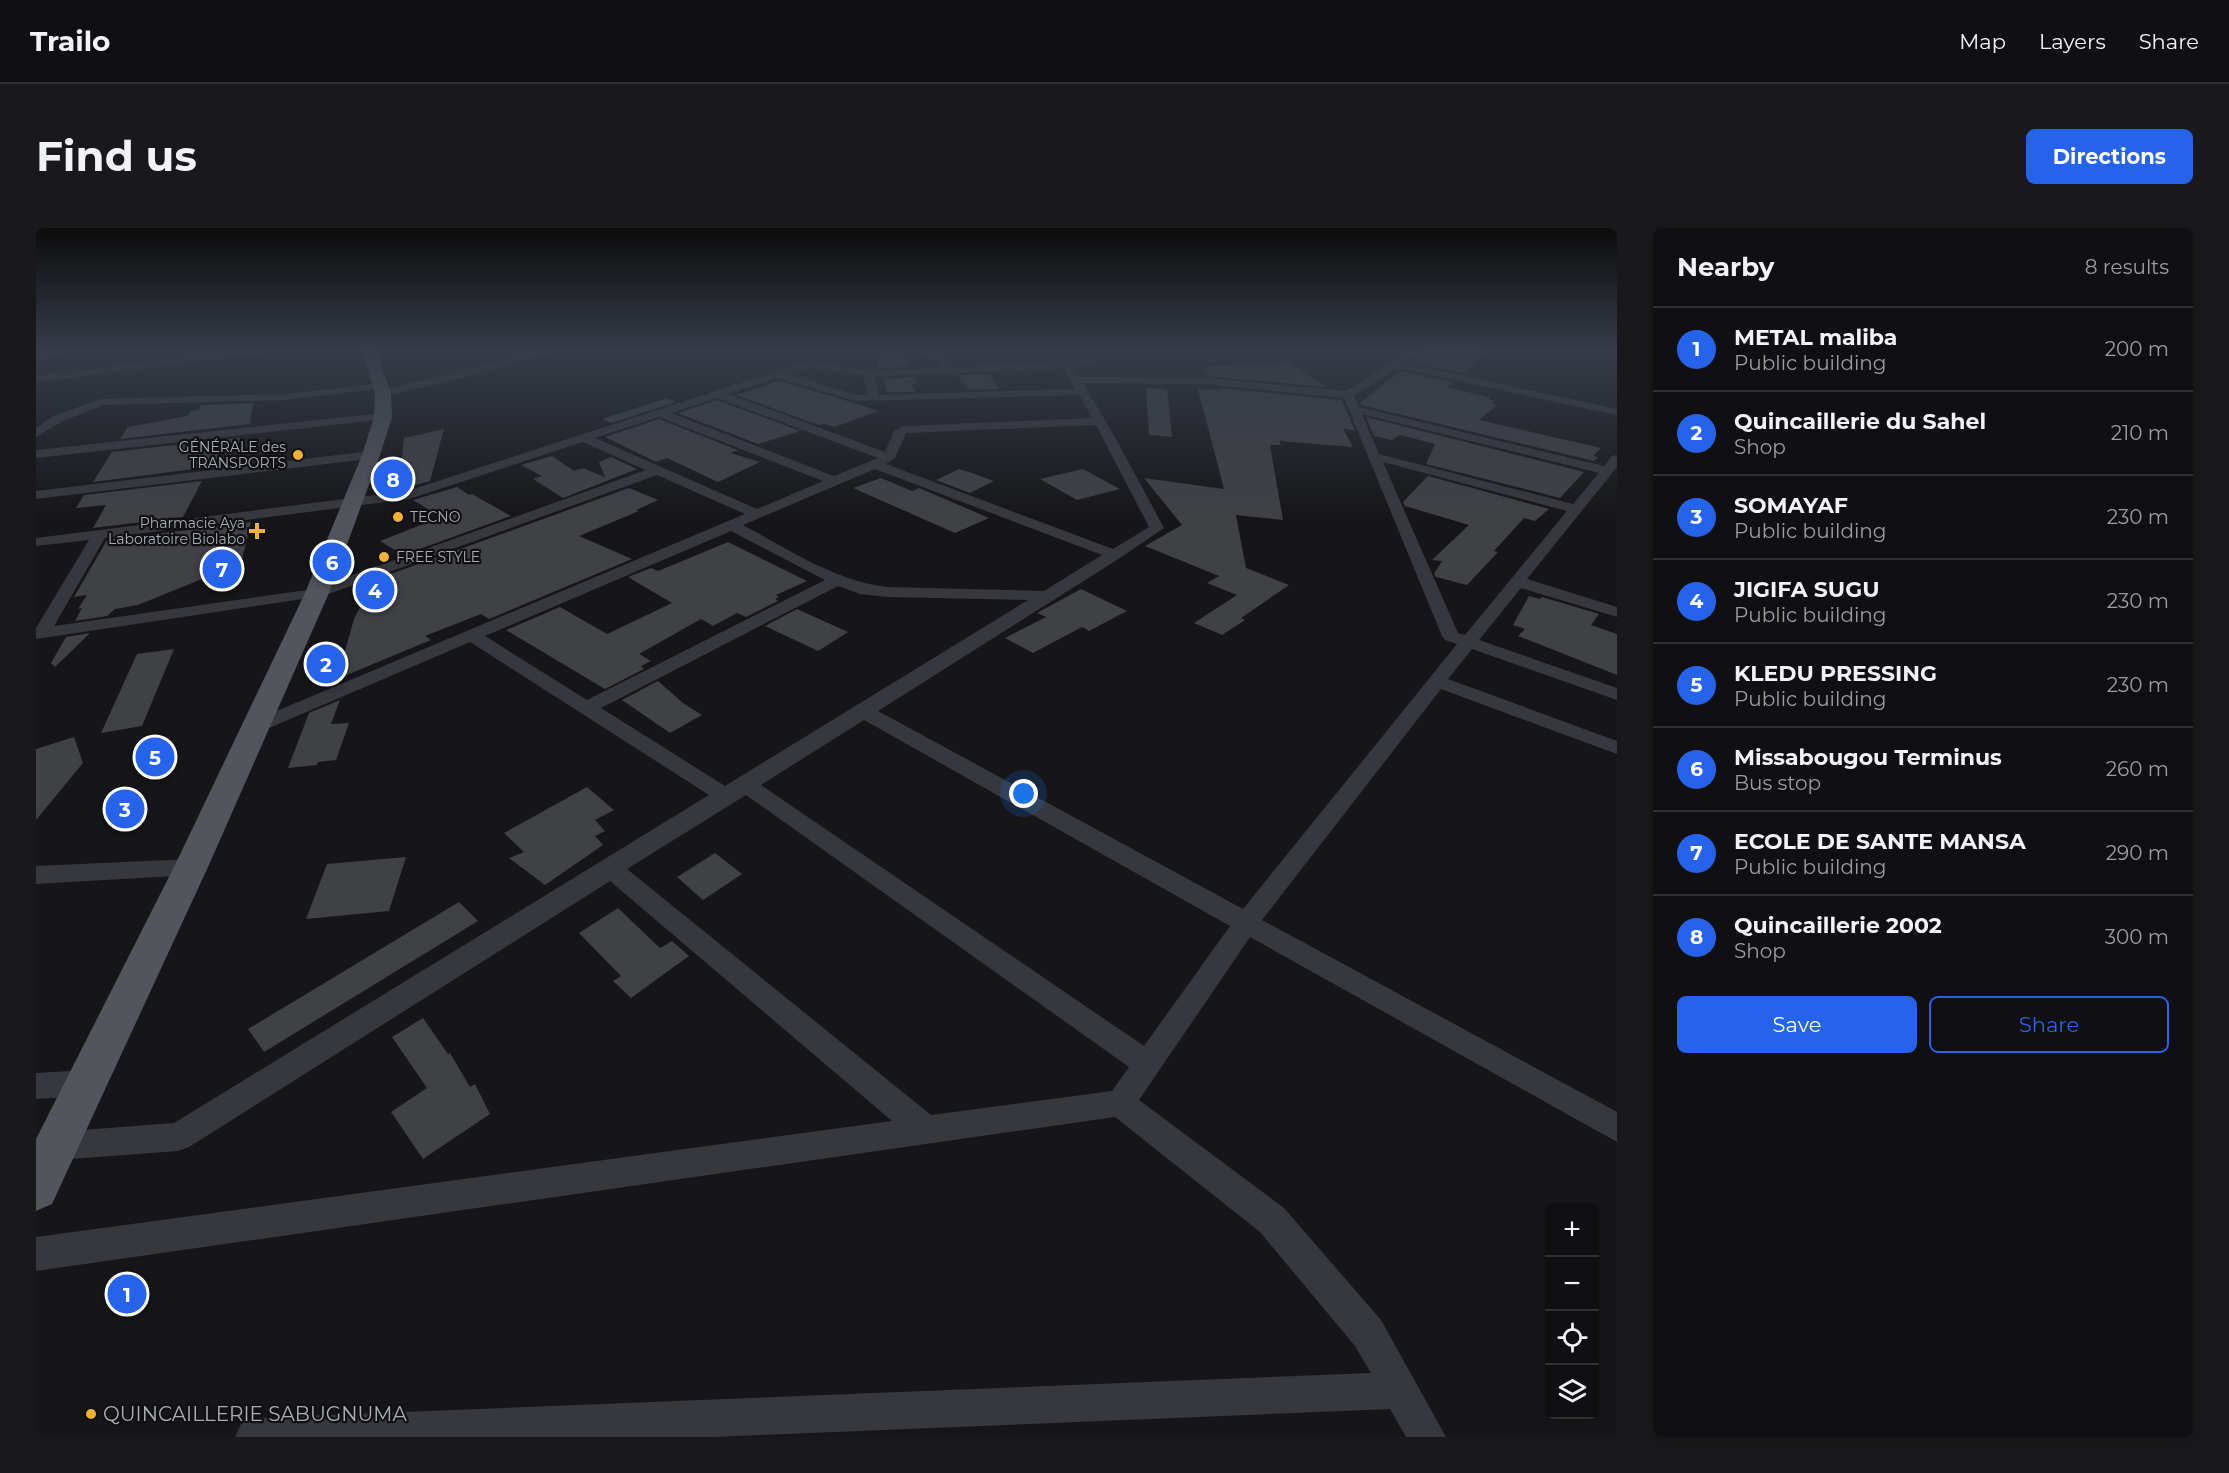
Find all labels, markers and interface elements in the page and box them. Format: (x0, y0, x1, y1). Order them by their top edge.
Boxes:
text: Trailo (30, 24, 110, 58)
text: Map (1959, 29, 2006, 54)
text: Layers (2039, 29, 2106, 54)
text: Share (2139, 29, 2199, 54)
button: Directions (2026, 129, 2193, 184)
text: Find us (36, 130, 197, 182)
text: Nearby (1677, 251, 1774, 283)
text: 8 results (2085, 255, 2169, 279)
text: METAL maliba (1734, 324, 1897, 351)
text: 1 (1693, 337, 1700, 361)
text: 200 m (2105, 337, 2169, 361)
text: Public building (1734, 351, 1887, 375)
text: Quincaillerie du Sahel (1734, 408, 1986, 435)
text: 2 (1691, 421, 1702, 445)
text: 210 m (2111, 421, 2169, 445)
text: Shop (1734, 435, 1786, 459)
place label: GÉNÉRALE des TRANSPORTS (179, 438, 286, 472)
marker: GÉNÉRALE des TRANSPORTS (291, 448, 305, 462)
pin: 8 (374, 456, 412, 502)
text: SOMAYAF (1734, 492, 1848, 519)
text: 3 (1691, 505, 1702, 529)
text: 230 m (2107, 505, 2169, 529)
place label: TECNO (410, 508, 461, 526)
marker: TECNO (391, 510, 405, 524)
place label: Pharmacie Aya Laboratoire Biolabo (108, 514, 245, 548)
text: Public building (1734, 519, 1887, 543)
marker: Pharmacie Aya Laboratoire Biolabo (250, 524, 264, 538)
pin: 6 (312, 540, 352, 584)
pin: 7 (202, 546, 242, 592)
place label: FREE STYLE (396, 548, 480, 566)
marker: FREE STYLE (377, 550, 391, 564)
pin: 4 (356, 568, 394, 613)
text: JIGIFA SUGU (1734, 576, 1879, 603)
text: 4 (1690, 589, 1703, 613)
text: 230 m (2107, 589, 2169, 613)
text: Public building (1734, 603, 1887, 627)
pin: 2 (306, 642, 346, 686)
text: KLEDU PRESSING (1734, 660, 1937, 687)
text: 5 (1691, 673, 1702, 697)
text: 230 m (2107, 673, 2169, 697)
text: Public building (1734, 687, 1887, 711)
pin: 5 (136, 734, 174, 780)
text: Missabougou Terminus (1734, 744, 2002, 771)
text: 6 (1690, 757, 1703, 781)
text: 260 m (2106, 757, 2169, 781)
text: Bus stop (1734, 771, 1821, 795)
your location (1009, 779, 1038, 808)
pin: 3 (106, 786, 145, 832)
text: ECOLE DE SANTE MANSA (1734, 828, 2026, 855)
text: 7 (1690, 841, 1703, 865)
text: 290 m (2106, 841, 2169, 865)
text: Public building (1734, 855, 1887, 879)
text: Quincaillerie 2002 (1734, 912, 1942, 939)
text: 8 (1690, 925, 1703, 949)
text: 300 m (2105, 925, 2169, 949)
text: Shop (1734, 939, 1786, 963)
button: Save (1677, 996, 1917, 1053)
button: Share (1929, 996, 2169, 1053)
map controls (1545, 1203, 1599, 1419)
button: + (1545, 1203, 1599, 1257)
button: − (1545, 1257, 1599, 1311)
pin: 1 (108, 1272, 146, 1316)
button: locate (1545, 1311, 1599, 1365)
button: layers (1545, 1365, 1599, 1419)
place label: QUINCAILLERIE SABUGNUMA (103, 1402, 407, 1426)
marker: QUINCAILLERIE SABUGNUMA (84, 1407, 98, 1421)

